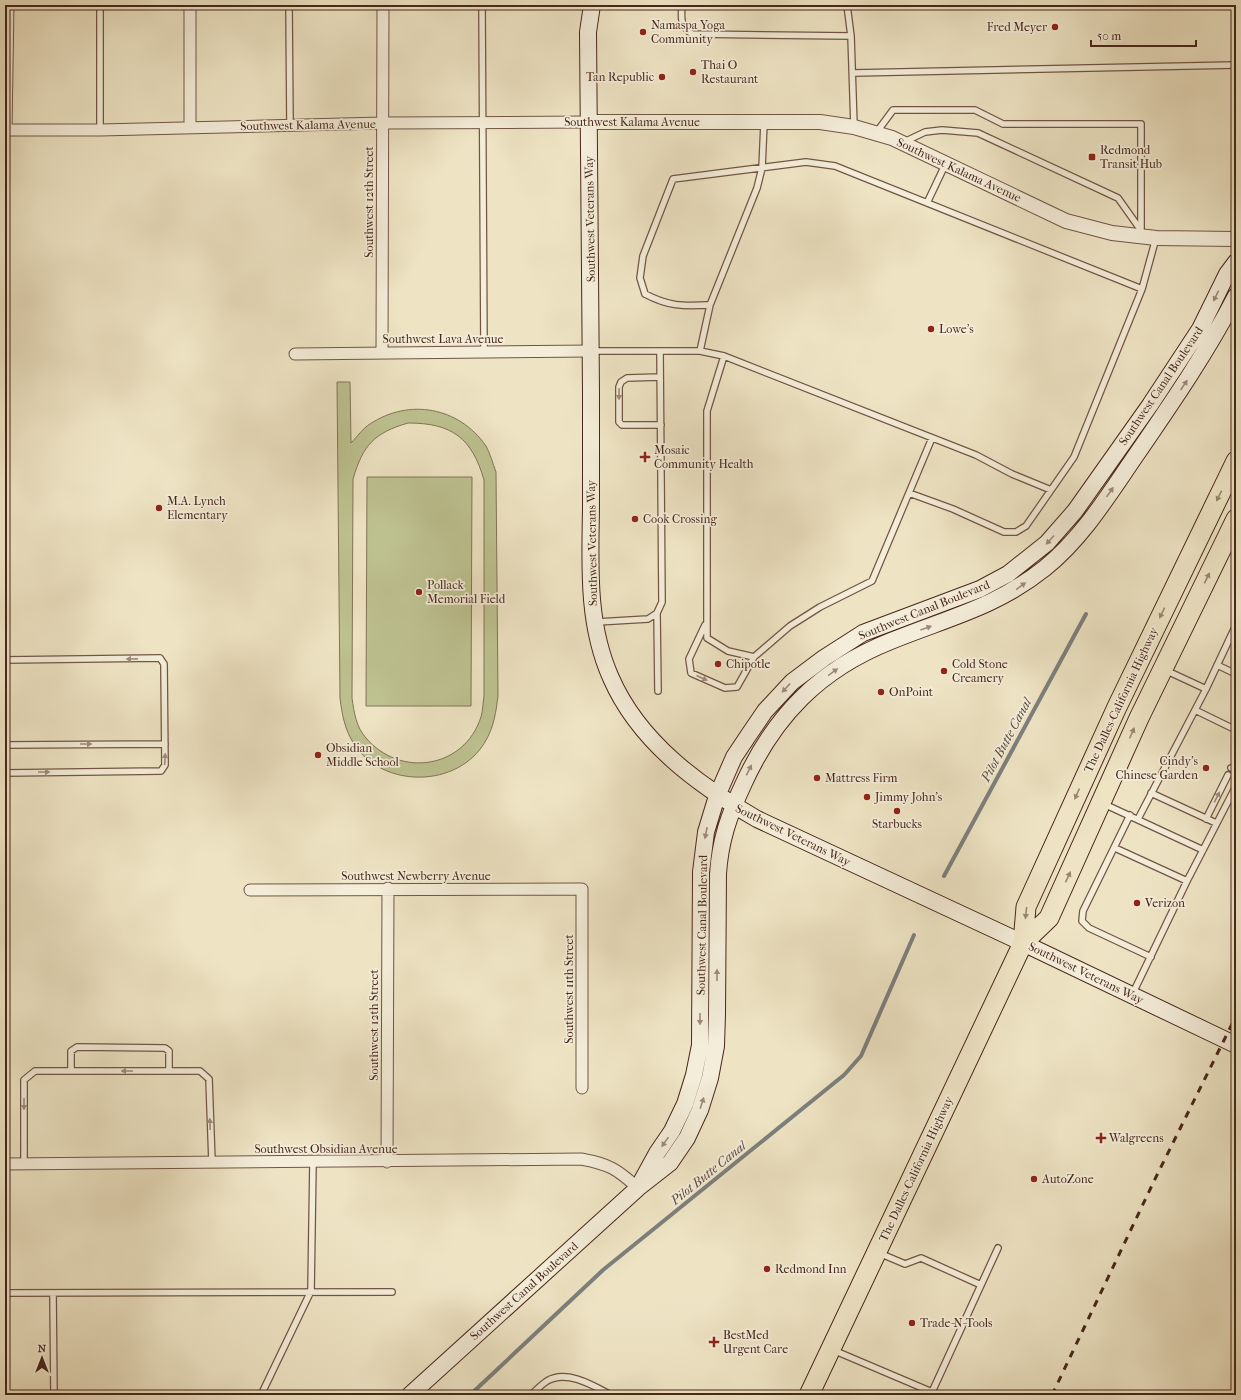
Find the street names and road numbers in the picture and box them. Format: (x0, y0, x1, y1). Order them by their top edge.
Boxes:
street label: Southwest Kalama Avenue (564, 115, 700, 129)
street label: Southwest Kalama Avenue (240, 117, 376, 133)
street label: Southwest Kalama Avenue (895, 135, 1024, 205)
street label: Southwest 12th Street (362, 146, 376, 258)
street label: Southwest Veterans Way (582, 155, 598, 282)
street label: Southwest Canal Boulevard (1116, 324, 1206, 448)
street label: Southwest Lava Avenue (383, 332, 504, 346)
street label: Southwest Veterans Way (584, 479, 600, 606)
street label: Southwest Canal Boulevard (856, 577, 992, 643)
street label: The Dalles-California Highway (1081, 625, 1161, 775)
street label: Southwest Veterans Way (733, 801, 853, 869)
street label: Southwest Canal Boulevard (694, 854, 710, 995)
street label: Southwest Newberry Avenue (341, 869, 491, 883)
street label: Southwest 11th Street (562, 934, 576, 1044)
street label: Southwest Veterans Way (1026, 939, 1146, 1007)
street label: Southwest 12th Street (367, 969, 381, 1081)
street label: The Dalles-California Highway (876, 1094, 956, 1244)
street label: Southwest Obsidian Avenue (254, 1142, 398, 1156)
street label: Southwest Canal Boulevard (467, 1239, 581, 1343)

